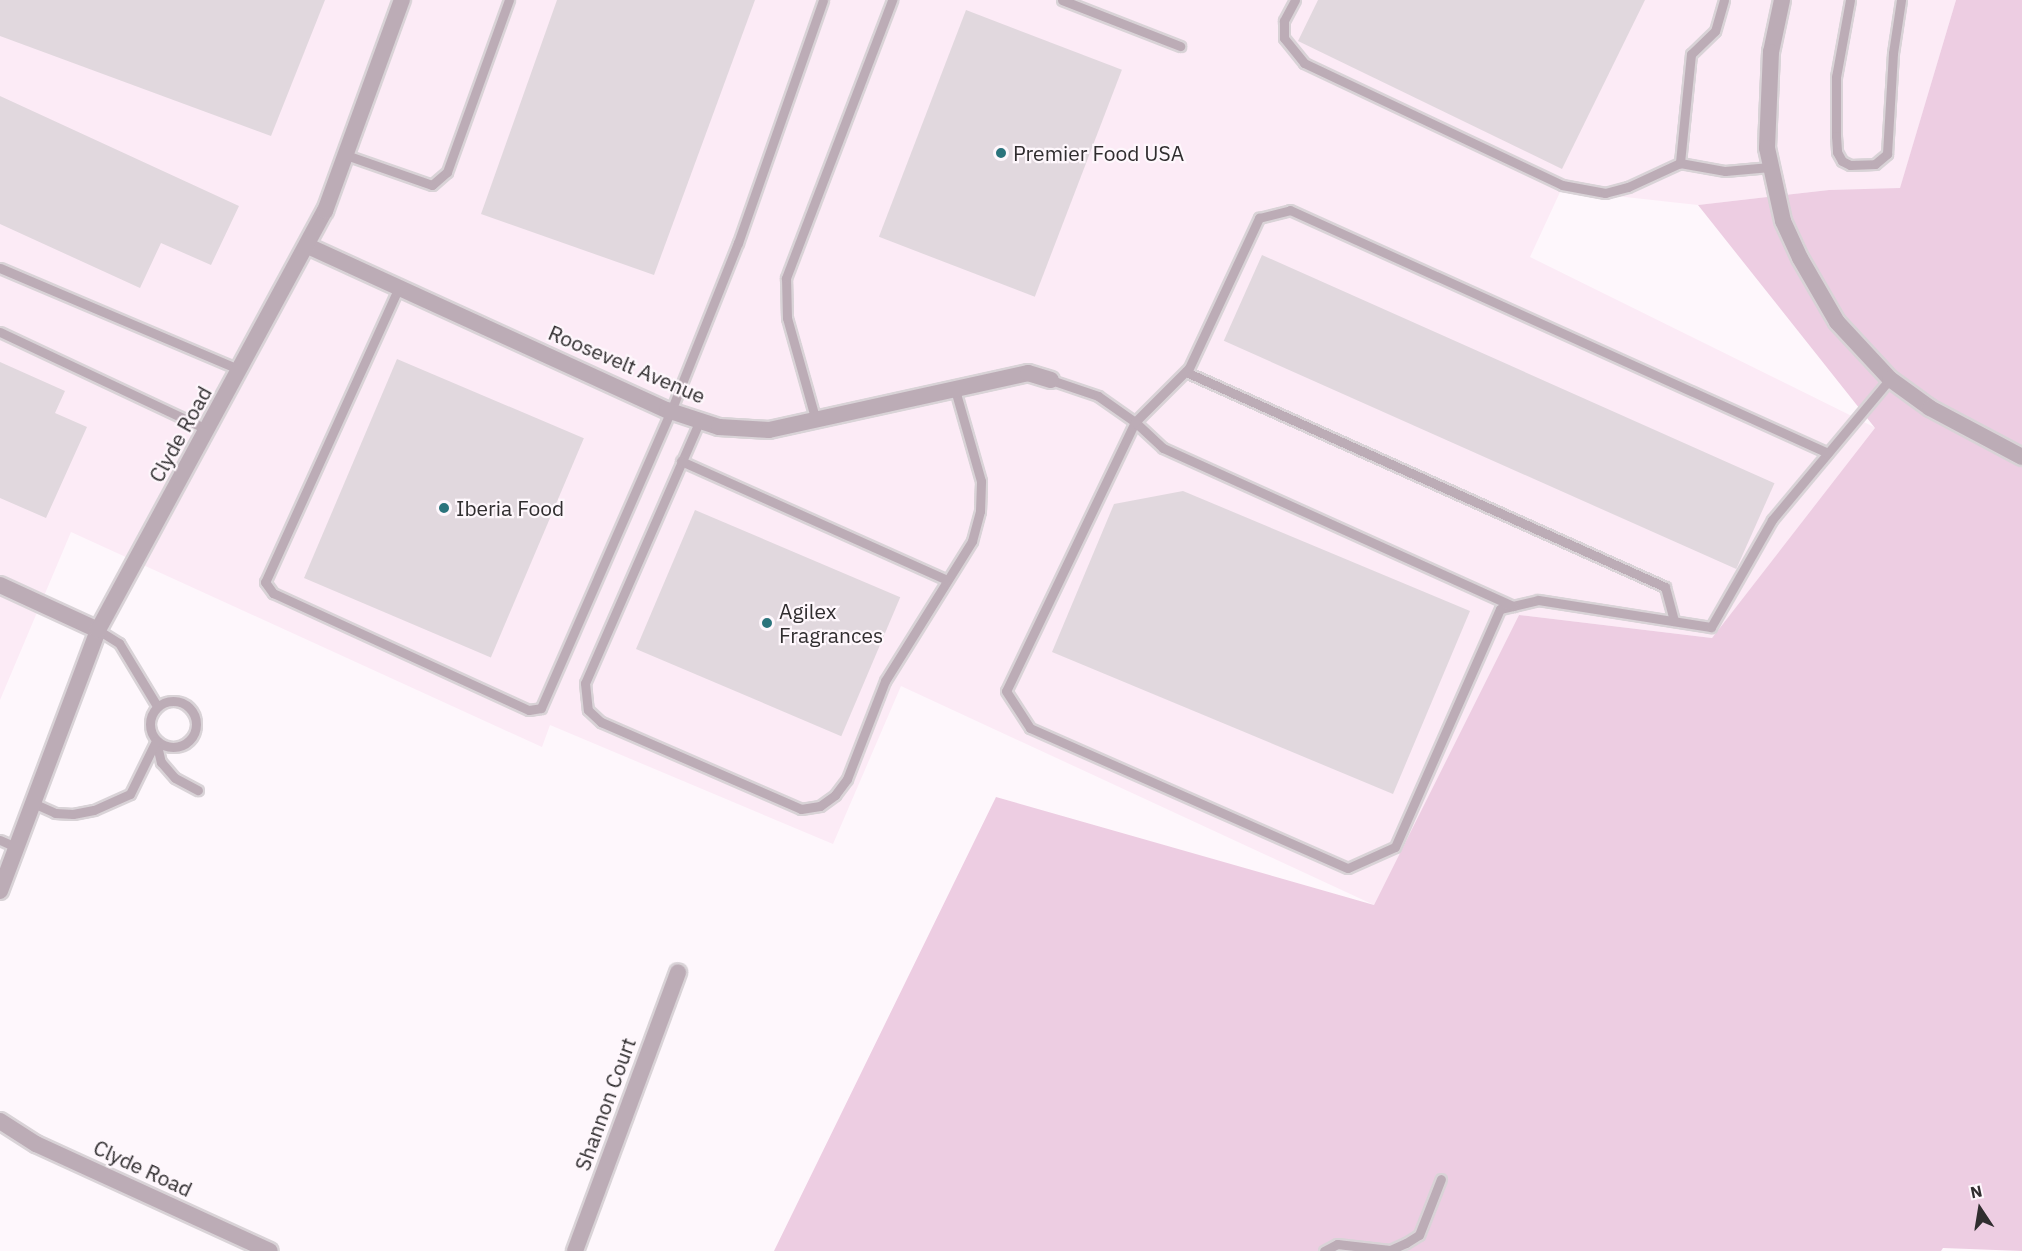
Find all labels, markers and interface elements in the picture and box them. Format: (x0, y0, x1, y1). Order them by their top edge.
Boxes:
place label: Premier Food USA (1013, 140, 1184, 166)
marker: Premier Food USA (994, 146, 1008, 160)
street label: Roosevelt Avenue (545, 320, 709, 408)
street label: Clyde Road (143, 382, 217, 486)
place label: Iberia Food (456, 495, 564, 521)
marker: Iberia Food (437, 501, 451, 515)
place label: Agilex Fragrances (779, 598, 883, 648)
marker: Agilex Fragrances (760, 616, 774, 630)
street label: Shannon Court (569, 1034, 641, 1174)
street label: Clyde Road (90, 1134, 196, 1202)
north arrow (1950, 1179, 2010, 1239)
text: N (1969, 1180, 1984, 1202)

